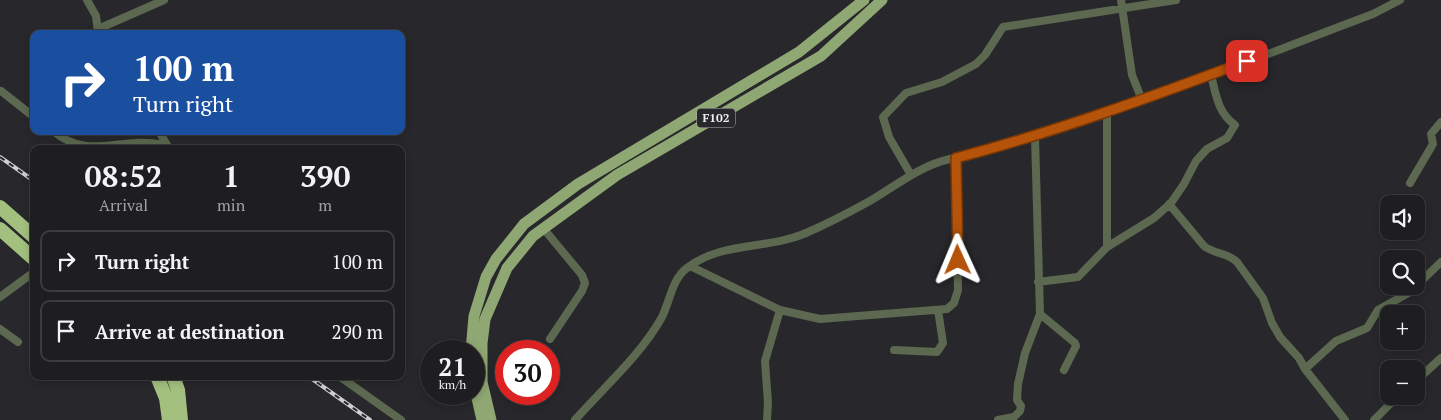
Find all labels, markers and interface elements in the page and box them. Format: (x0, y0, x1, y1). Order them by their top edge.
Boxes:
pin (1226, 40, 1268, 82)
text: 100 m (133, 45, 234, 91)
icon: arrive (1233, 47, 1261, 75)
icon: right (50, 50, 115, 115)
text: Turn right (133, 89, 233, 118)
road number: F102 (697, 109, 735, 128)
text: 08:52 (84, 156, 163, 196)
text: 1 (223, 156, 240, 196)
text: 390 (300, 156, 351, 196)
text: Arrival (99, 194, 148, 216)
text: min (217, 194, 245, 216)
text: m (318, 194, 332, 216)
map controls (1380, 195, 1425, 405)
button: sound (1380, 195, 1425, 240)
position arrow (931, 233, 983, 285)
icon: right (52, 247, 80, 275)
text: Turn right (95, 249, 189, 274)
text: 100 m (332, 249, 383, 274)
button: search (1380, 250, 1425, 295)
button: + (1380, 305, 1425, 350)
icon: arrive (52, 317, 80, 345)
text: Arrive at destination (95, 319, 284, 344)
text: 290 m (332, 319, 383, 344)
speed limit sign: 30 (495, 340, 560, 405)
text: 21 (438, 350, 467, 383)
button: − (1380, 360, 1425, 405)
text: km/h (439, 377, 466, 392)

